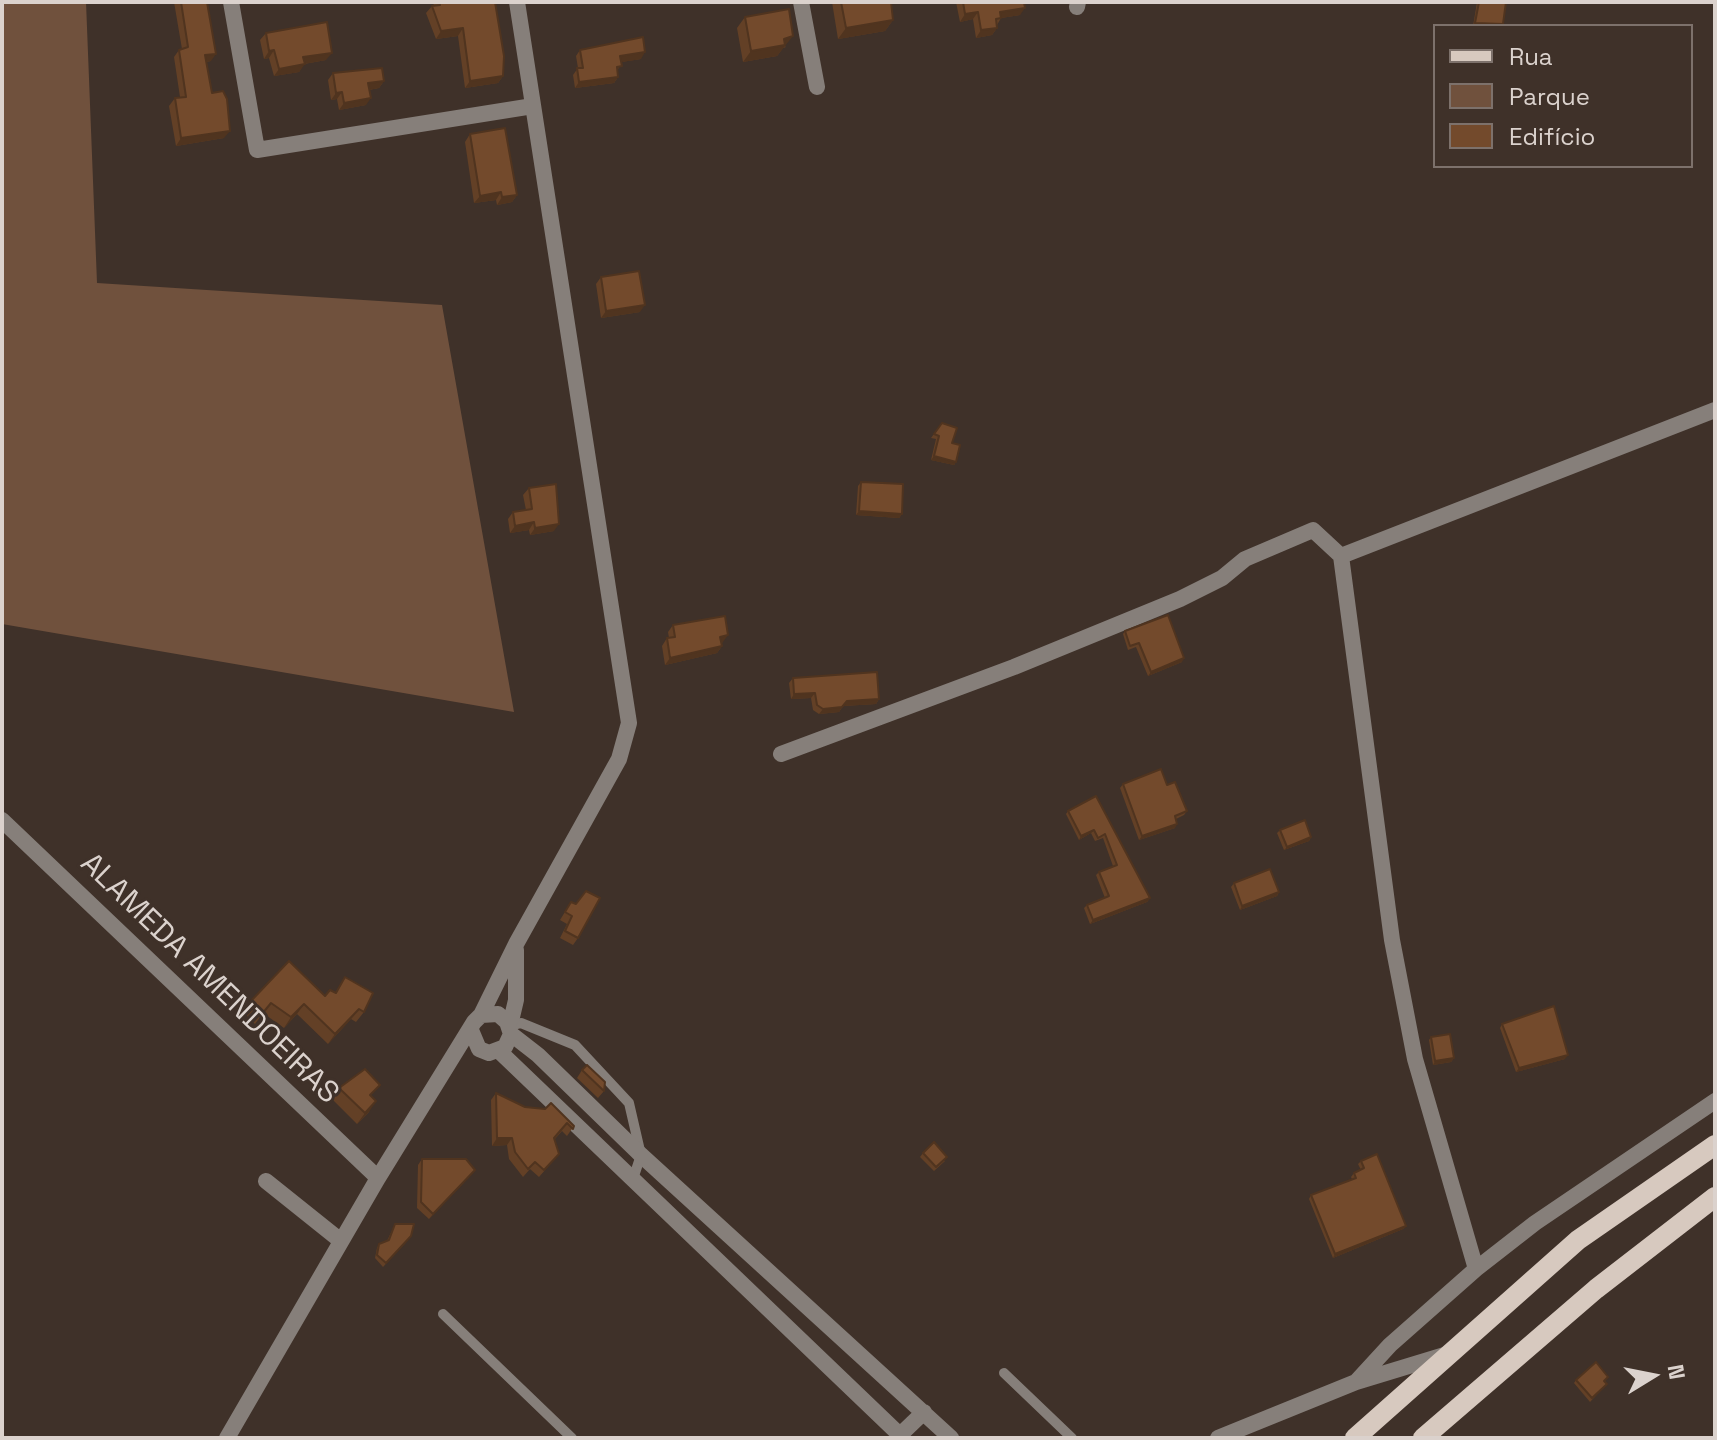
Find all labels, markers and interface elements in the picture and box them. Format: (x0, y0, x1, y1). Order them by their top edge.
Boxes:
legend (1433, 24, 1693, 168)
text: Rua (1509, 41, 1553, 72)
text: Parque (1509, 81, 1590, 112)
text: Edifício (1509, 121, 1595, 152)
street label: ALAMEDA AMENDOEIRAS (72, 846, 346, 1112)
north arrow (1613, 1336, 1693, 1416)
text: N (1662, 1362, 1692, 1382)

